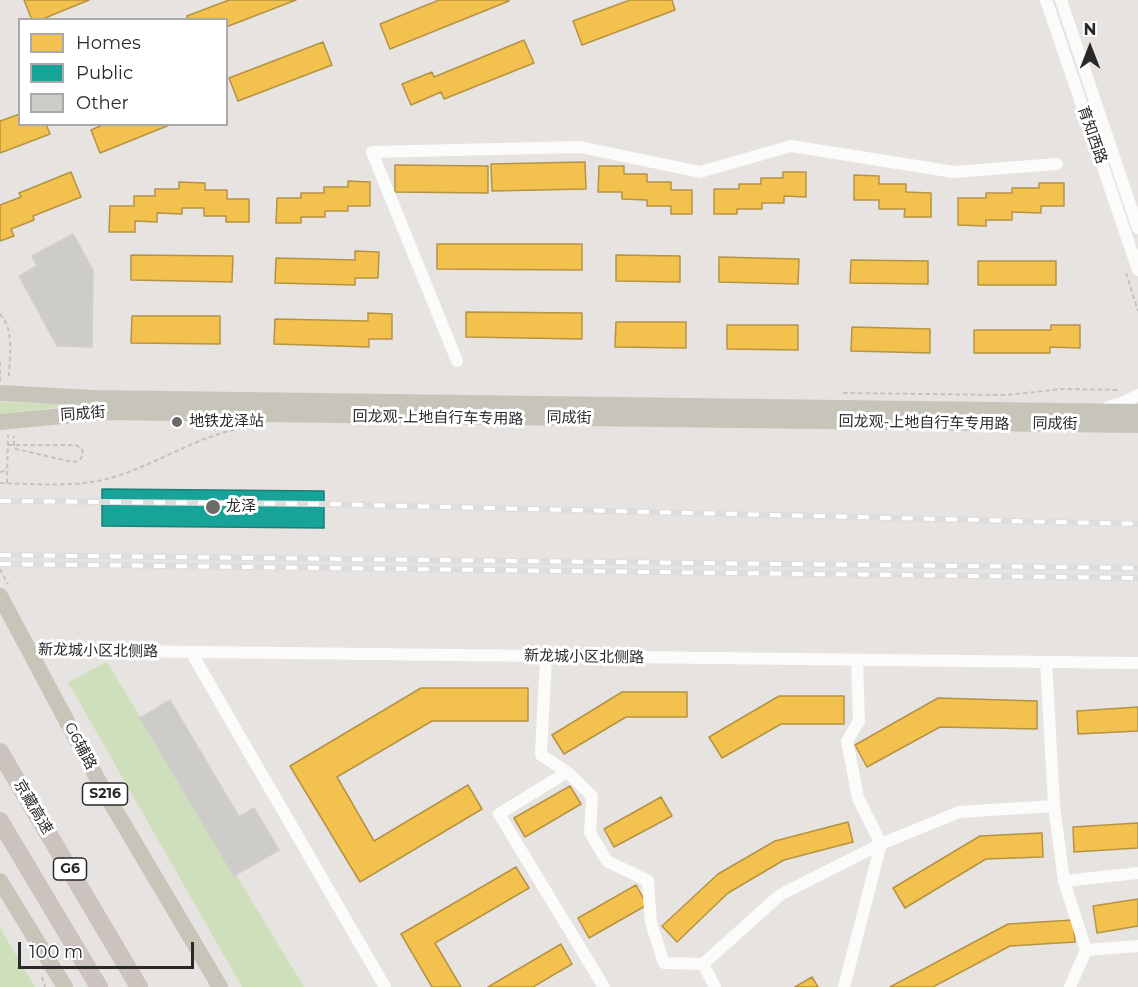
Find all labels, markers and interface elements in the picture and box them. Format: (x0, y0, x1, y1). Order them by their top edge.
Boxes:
legend (18, 18, 228, 126)
north arrow (1060, 18, 1120, 78)
text: N (1084, 20, 1096, 39)
text: Homes (76, 32, 141, 54)
text: Public (76, 62, 133, 84)
text: Other (76, 92, 129, 114)
street label: 育知西路 (1074, 104, 1110, 166)
street label: 同成街 (60, 403, 106, 425)
street label: 回龙观-上地自行车专用路 (352, 408, 524, 428)
street label: 同成街 (546, 409, 592, 427)
place label: 地铁龙泽站 (189, 413, 264, 431)
street label: 回龙观-上地自行车专用路 (838, 413, 1010, 433)
marker: 地铁龙泽站 (170, 415, 184, 429)
street label: 同成街 (1032, 415, 1078, 433)
marker: 龙泽 (204, 498, 222, 516)
place label: 龙泽 (226, 498, 256, 516)
street label: 新龙城小区北侧路 (38, 641, 158, 661)
street label: 新龙城小区北侧路 (524, 647, 644, 667)
street label: G6辅路 (60, 719, 100, 773)
street label: 京藏高速 (10, 777, 56, 837)
road number: S216 (82, 783, 128, 805)
road number: G6 (54, 858, 86, 880)
scale bar (21, 930, 196, 968)
text: 100 m (29, 941, 83, 963)

